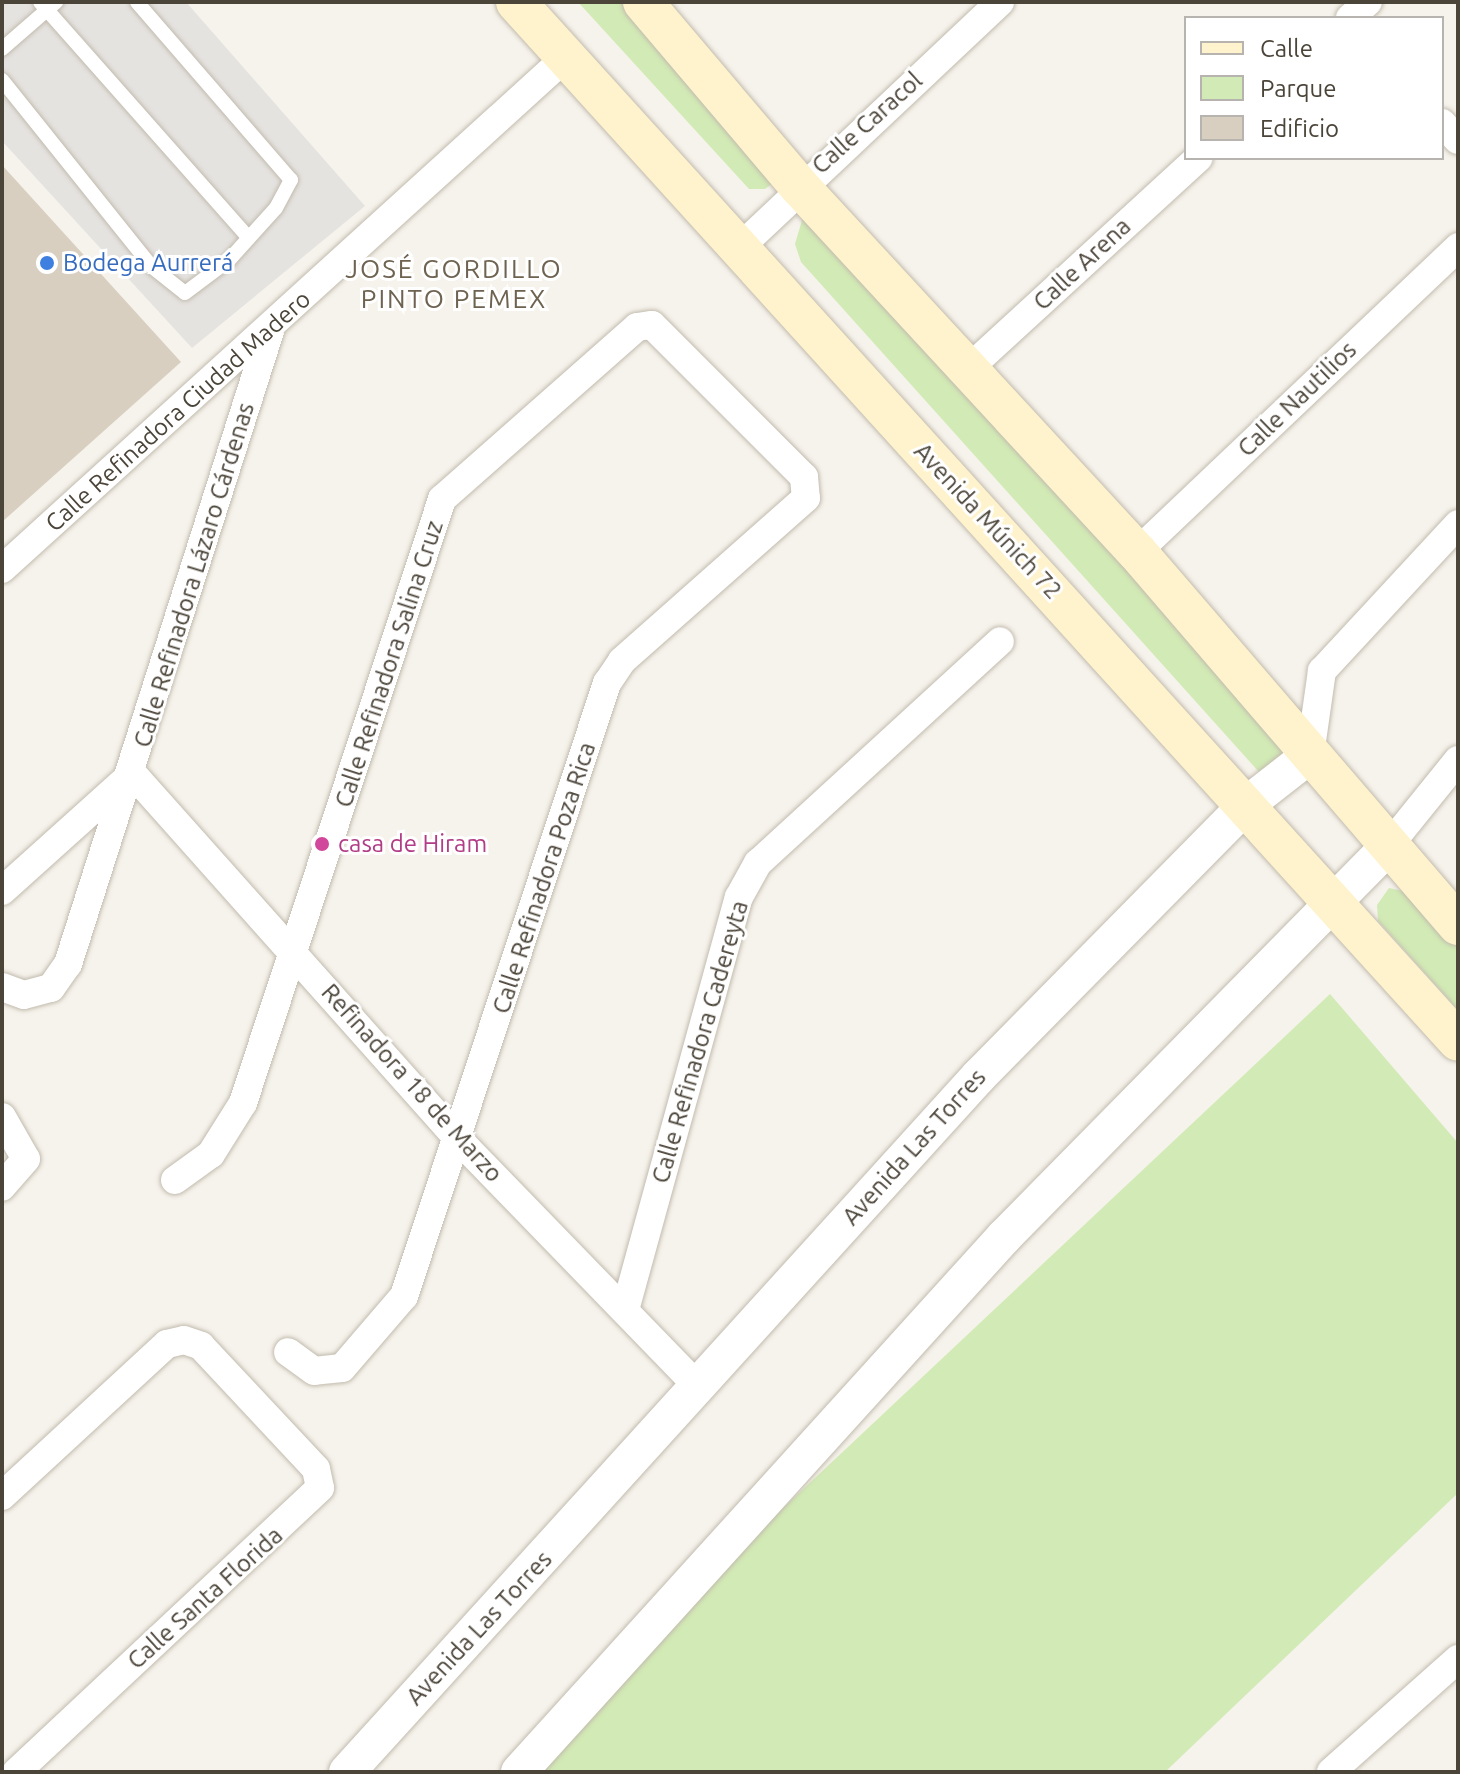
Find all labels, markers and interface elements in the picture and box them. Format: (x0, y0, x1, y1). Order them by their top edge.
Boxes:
legend (1184, 16, 1444, 160)
text: Calle (1260, 35, 1313, 62)
street label: Calle Caracol (806, 66, 928, 180)
text: Parque (1260, 75, 1337, 102)
text: Edificio (1260, 115, 1339, 142)
street label: Calle Arena (1027, 212, 1137, 316)
place label: Bodega Aurrerá (63, 249, 233, 277)
district label: JOSÉ GORDILLO PINTO PEMEX (345, 253, 563, 314)
marker: Bodega Aurrerá (38, 254, 56, 272)
street label: Calle Refinadora Ciudad Madero (40, 284, 316, 538)
street label: Calle Nautilios (1232, 335, 1362, 463)
street label: Calle Refinadora Lázaro Cárdenas (128, 399, 260, 751)
street label: Avenida Múnich 72 (908, 437, 1068, 605)
street label: Calle Refinadora Salina Cruz (329, 517, 449, 811)
street label: Calle Refinadora Poza Rica (486, 739, 602, 1017)
place label: casa de Hiram (338, 830, 487, 858)
marker: casa de Hiram (313, 835, 331, 853)
street label: Calle Refinadora Cadereyta (646, 897, 754, 1187)
street label: Refinadora 18 de Marzo (315, 978, 509, 1188)
street label: Avenida Las Torres (836, 1063, 992, 1231)
street label: Calle Santa Florida (122, 1521, 288, 1675)
street label: Avenida Las Torres (400, 1545, 558, 1711)

